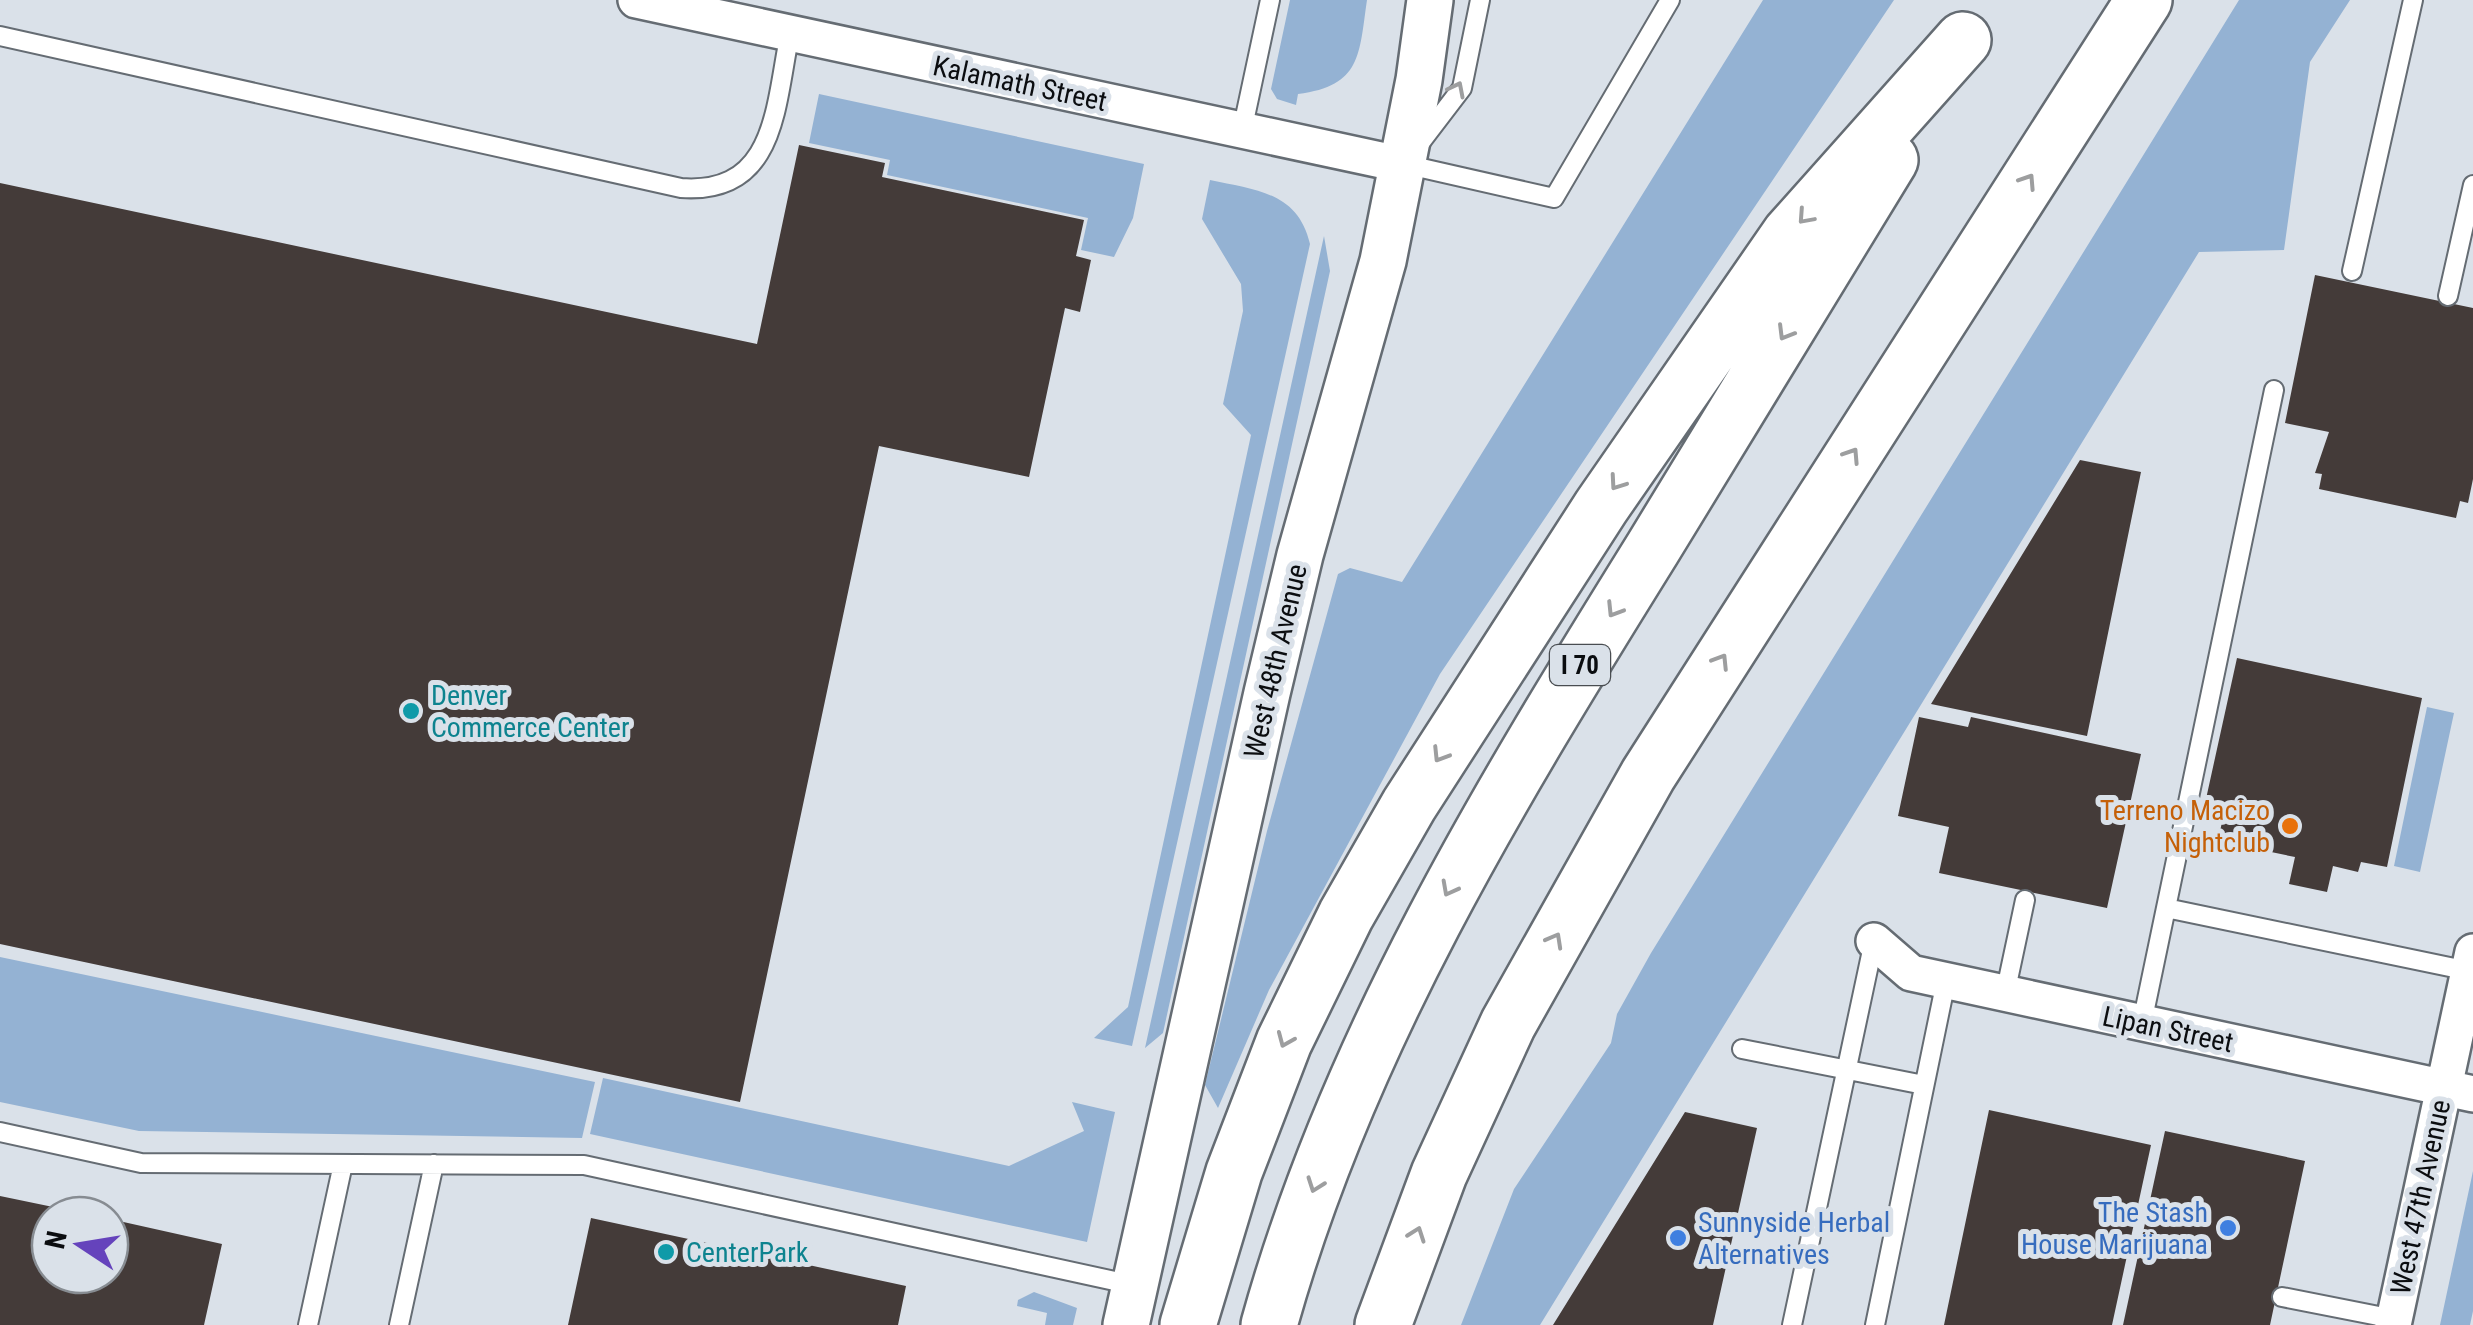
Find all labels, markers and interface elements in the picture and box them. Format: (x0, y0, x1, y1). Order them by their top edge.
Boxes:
street label: Kalamath Street (930, 49, 1110, 118)
one-way arrow (1445, 82, 1464, 100)
one-way arrow (2015, 174, 2034, 192)
one-way arrow (1798, 206, 1816, 224)
one-way arrow (1778, 322, 1797, 340)
one-way arrow (1840, 447, 1859, 465)
one-way arrow (1611, 472, 1629, 490)
street label: West 48th Avenue (1237, 561, 1314, 761)
one-way arrow (1608, 599, 1627, 617)
road number: I 70 (1550, 645, 1610, 685)
one-way arrow (1708, 653, 1727, 671)
place label: Denver Commerce Center (431, 679, 629, 744)
marker: Denver Commerce Center (400, 700, 422, 722)
one-way arrow (1433, 744, 1452, 762)
place label: Terreno Macizo Nightclub (2100, 794, 2270, 859)
marker: Terreno Macizo Nightclub (2279, 815, 2301, 837)
one-way arrow (1442, 879, 1461, 897)
one-way arrow (1543, 933, 1563, 951)
street label: Lipan Street (2100, 1000, 2236, 1059)
one-way arrow (1277, 1030, 1297, 1048)
street label: West 47th Avenue (2384, 1097, 2457, 1297)
one-way arrow (1306, 1176, 1327, 1193)
north arrow (30, 1195, 130, 1295)
place label: The Stash House Marijuana (2021, 1196, 2208, 1261)
place label: Sunnyside Herbal Alternatives (1698, 1206, 1890, 1271)
marker: The Stash House Marijuana (2217, 1217, 2239, 1239)
one-way arrow (1405, 1226, 1426, 1243)
marker: Sunnyside Herbal Alternatives (1667, 1227, 1689, 1249)
text: N (38, 1228, 74, 1252)
place label: CenterPark (686, 1236, 809, 1269)
marker: CenterPark (655, 1241, 677, 1263)

